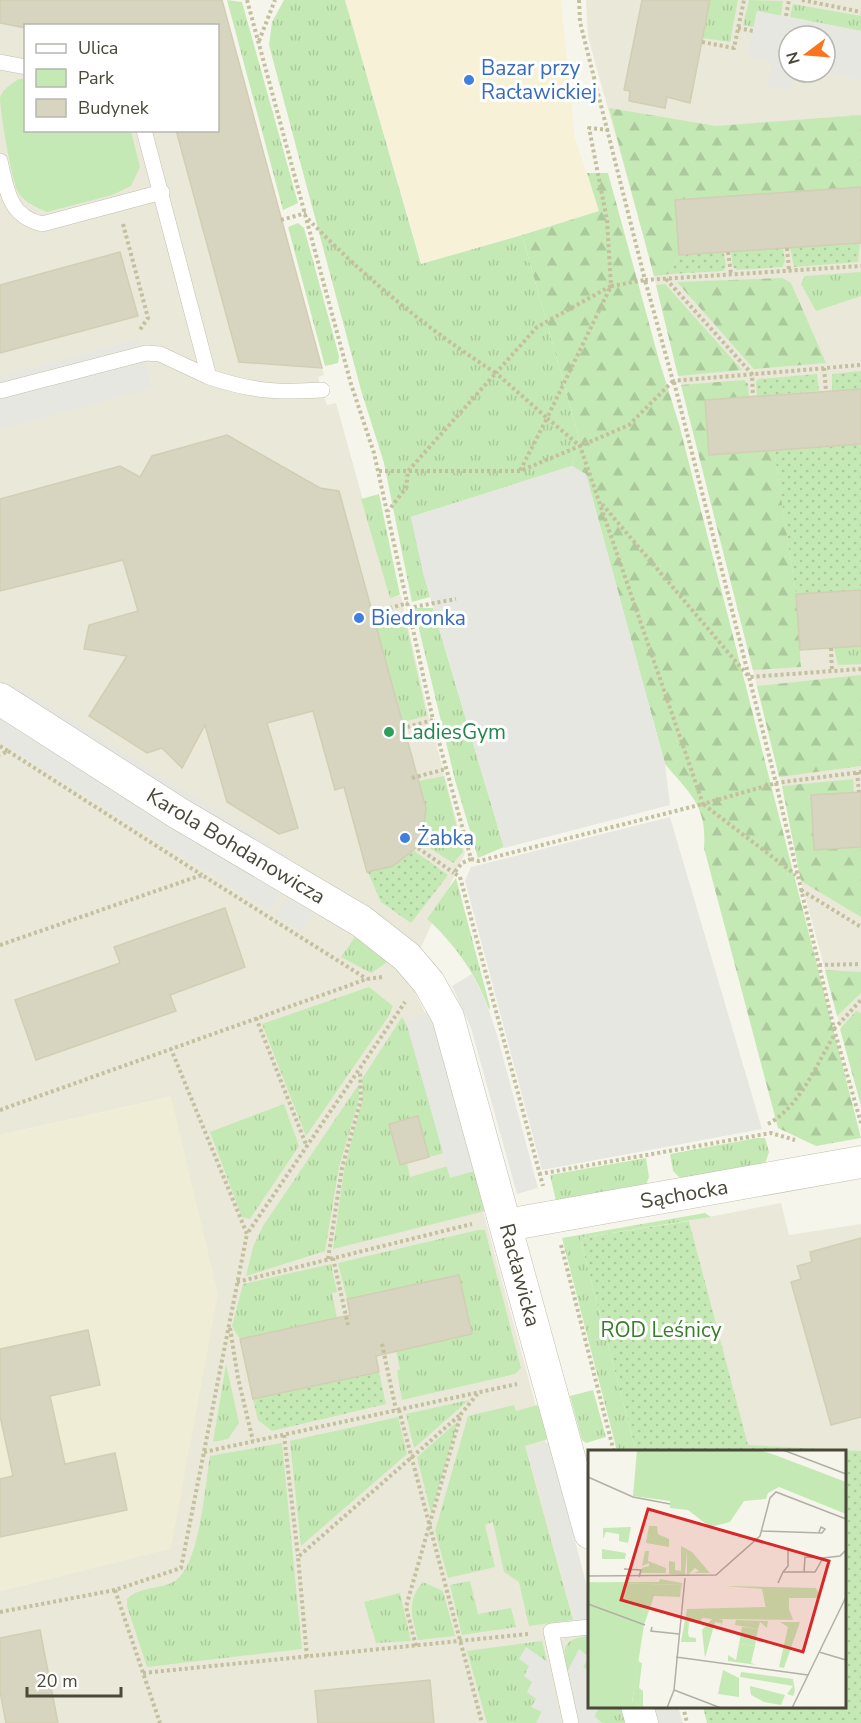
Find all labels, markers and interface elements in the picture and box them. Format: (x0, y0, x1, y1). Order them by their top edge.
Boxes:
legend (24, 24, 219, 132)
north arrow (777, 24, 837, 84)
text: Ulica (78, 36, 118, 60)
text: N (781, 49, 806, 67)
place label: Bazar przy Racławickiej (481, 54, 597, 106)
text: Park (78, 66, 115, 90)
marker: Bazar przy Racławickiej (462, 73, 476, 87)
text: Budynek (78, 96, 150, 120)
place label: Biedronka (371, 604, 466, 632)
marker: Biedronka (352, 611, 366, 625)
place label: LadiesGym (401, 718, 506, 746)
marker: LadiesGym (382, 725, 396, 739)
street label: Karola Bohdanowicza (141, 782, 331, 910)
place label: Żabka (417, 824, 474, 852)
marker: Żabka (398, 831, 412, 845)
street label: Sąchocka (638, 1173, 730, 1215)
street label: Racławicka (493, 1220, 547, 1330)
park label: ROD Leśnicy (601, 1316, 722, 1344)
inset map (588, 1450, 846, 1708)
scale bar (27, 1660, 122, 1698)
text: 20 m (36, 1669, 78, 1693)

